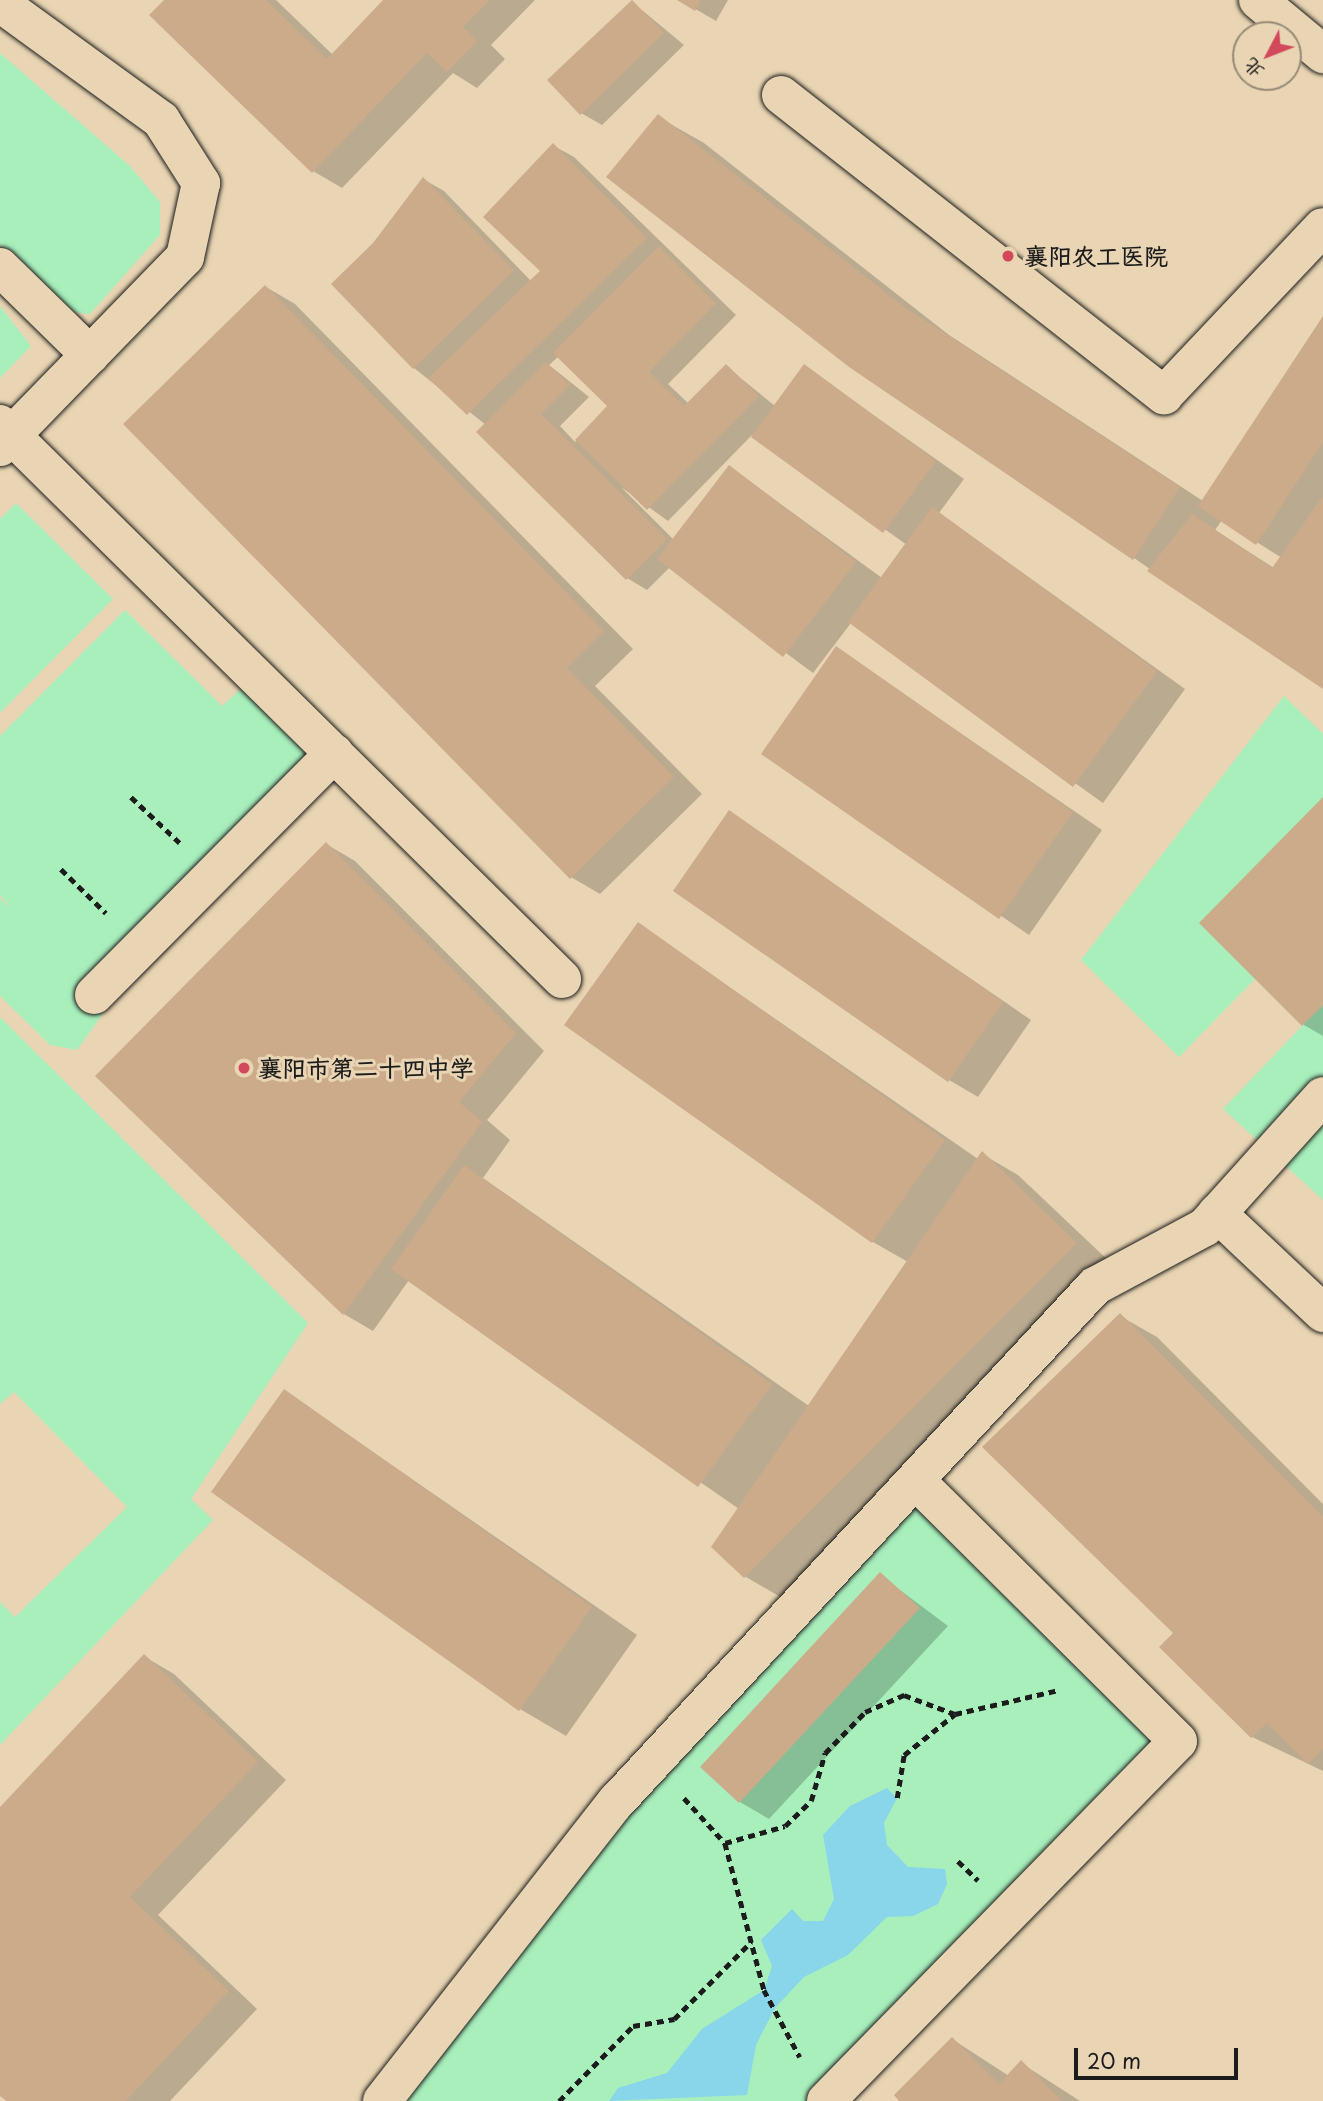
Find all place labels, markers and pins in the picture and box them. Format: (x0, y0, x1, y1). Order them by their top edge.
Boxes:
place label: 襄阳农工医院 (1024, 242, 1168, 270)
marker: 襄阳农工医院 (998, 246, 1018, 266)
place label: 襄阳市第二十四中学 (258, 1054, 474, 1082)
marker: 襄阳市第二十四中学 (236, 1060, 252, 1076)

